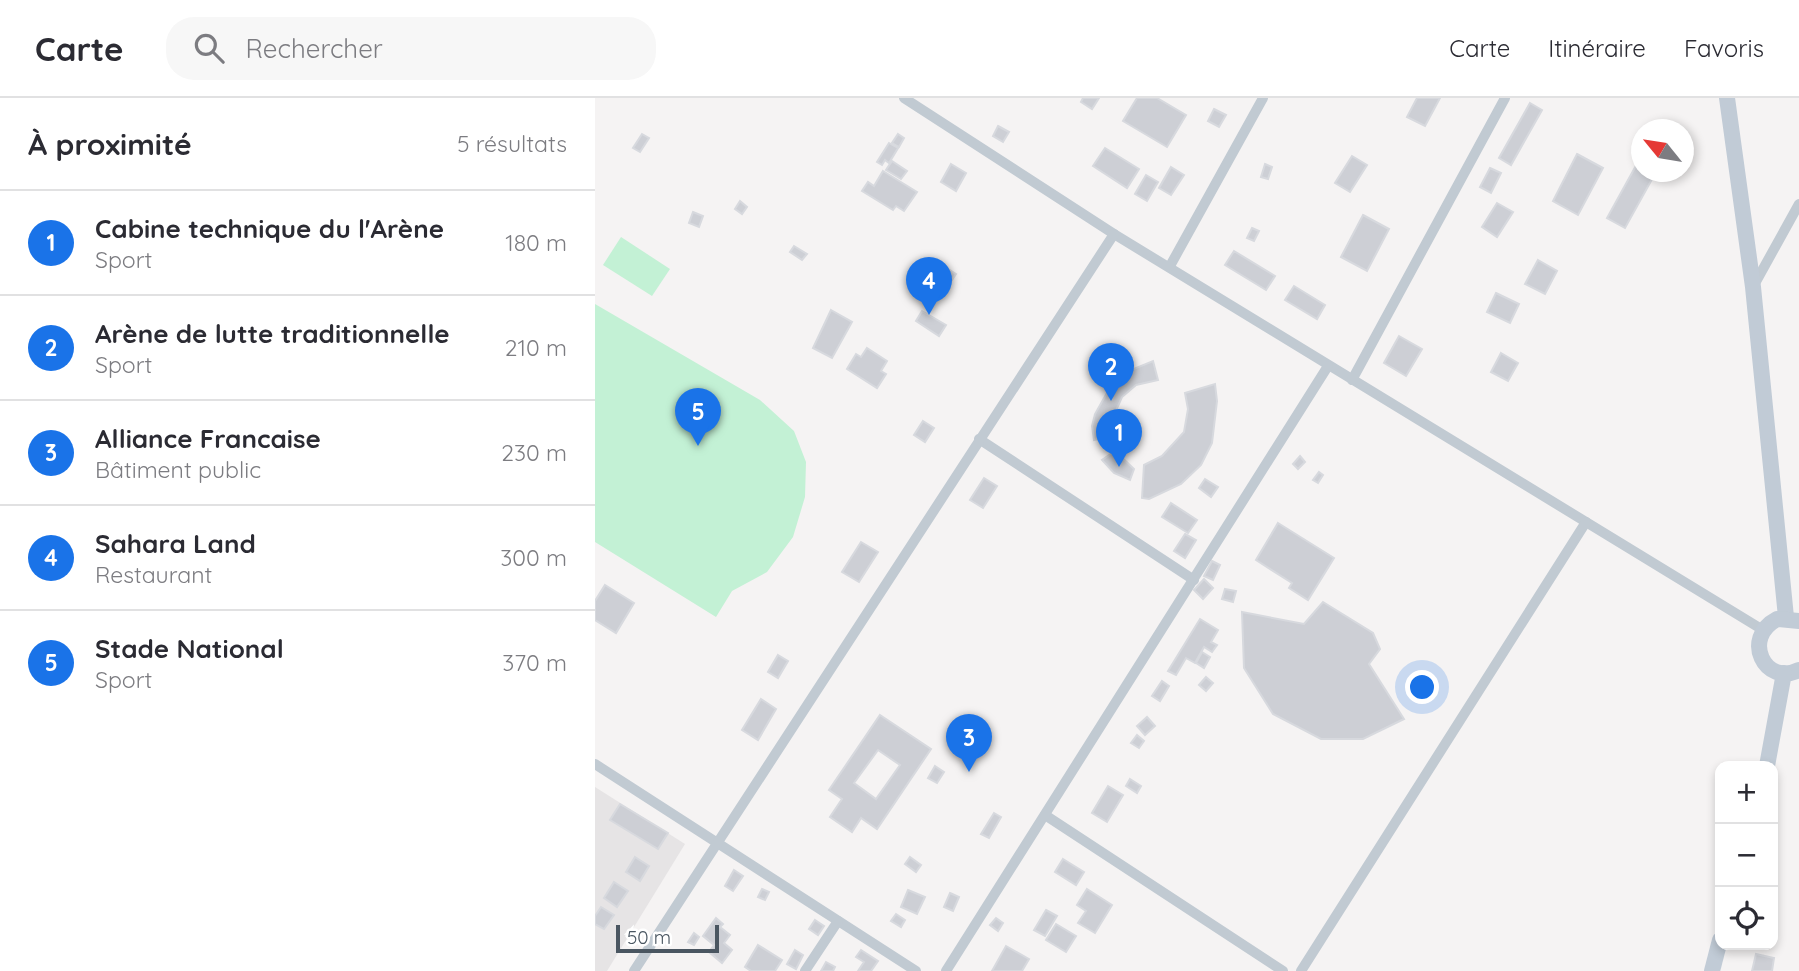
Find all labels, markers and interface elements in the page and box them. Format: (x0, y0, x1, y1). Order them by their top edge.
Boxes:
search box (166, 17, 656, 80)
text: Carte (35, 28, 124, 69)
icon: search (190, 29, 228, 67)
text: Rechercher (246, 32, 383, 65)
text: Carte (1449, 33, 1510, 63)
text: Itinéraire (1548, 33, 1646, 63)
text: Favoris (1684, 33, 1764, 63)
north arrow (1631, 119, 1694, 182)
text: À proximité (28, 125, 192, 163)
text: 5 résultats (457, 129, 567, 158)
text: Cabine technique du l'Arène (95, 212, 444, 245)
text: 1 (47, 228, 55, 257)
text: 180 m (505, 228, 567, 257)
text: Sport (95, 245, 152, 274)
pin: 4 (906, 257, 952, 315)
text: Arène de lutte traditionnelle (95, 317, 449, 350)
text: 2 (44, 333, 58, 362)
text: 210 m (505, 333, 567, 362)
pin: 2 (1088, 343, 1134, 401)
text: Sport (95, 350, 152, 379)
pin: 5 (675, 388, 721, 446)
pin: 1 (1096, 409, 1142, 467)
text: Alliance Francaise (95, 422, 321, 455)
text: 3 (45, 438, 57, 467)
text: 230 m (501, 438, 567, 467)
text: Bâtiment public (95, 455, 261, 484)
text: Sahara Land (95, 527, 256, 560)
text: 4 (44, 543, 58, 572)
text: 300 m (500, 543, 567, 572)
text: Restaurant (95, 560, 212, 589)
text: Stade National (95, 632, 284, 665)
text: 5 (44, 648, 58, 677)
text: 370 m (502, 648, 567, 677)
text: Sport (95, 665, 152, 694)
your location (1405, 670, 1439, 704)
pin: 3 (946, 714, 992, 772)
map controls (1715, 761, 1778, 950)
button: + (1715, 761, 1778, 824)
button: − (1715, 824, 1778, 887)
button: locate (1715, 887, 1778, 950)
scale bar (616, 922, 719, 954)
text: 50 m (627, 925, 671, 949)

